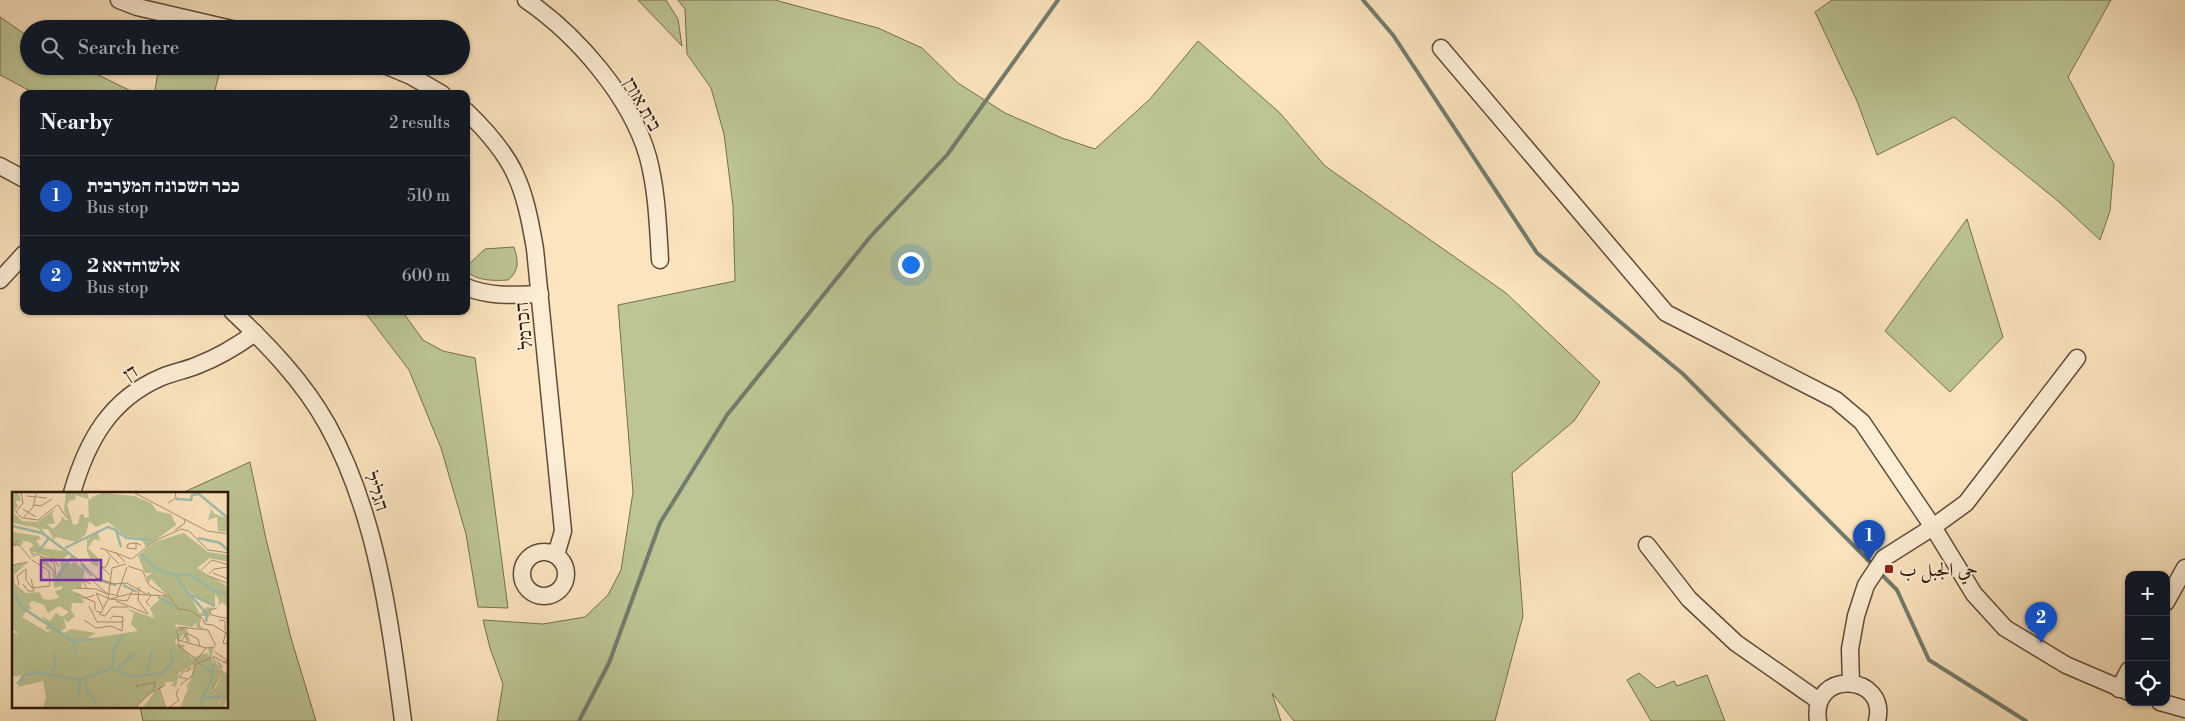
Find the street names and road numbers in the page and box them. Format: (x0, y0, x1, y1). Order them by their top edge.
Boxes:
street label: בית אורן (618, 73, 667, 135)
street label: הכרמל (510, 301, 538, 351)
street label: דן (119, 359, 142, 386)
street label: הגליל (358, 468, 394, 514)

